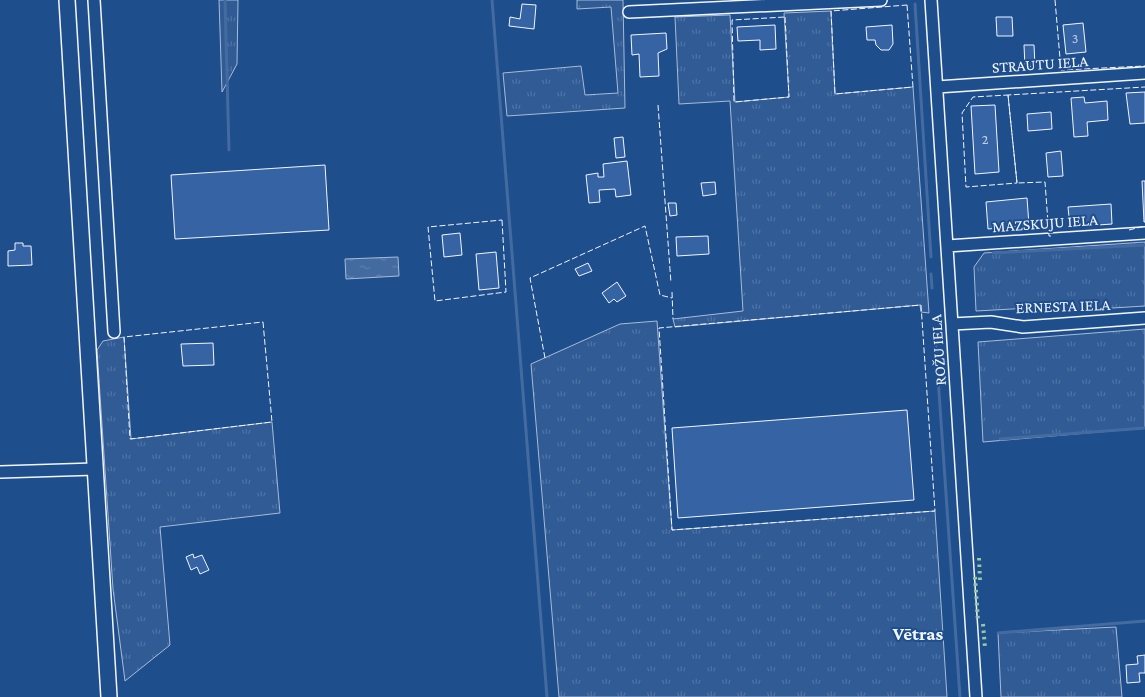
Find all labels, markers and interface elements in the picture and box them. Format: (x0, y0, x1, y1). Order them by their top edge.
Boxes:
house number: 3 (1072, 30, 1078, 46)
street label: STRAUTU IELA (991, 52, 1090, 76)
house number: 2 (982, 131, 989, 147)
street label: MAZSKUJU IELA (991, 211, 1099, 236)
street label: ERNESTA IELA (1015, 296, 1112, 316)
street label: ROŽU IELA (927, 313, 949, 386)
district label: Vētras (892, 623, 943, 644)

